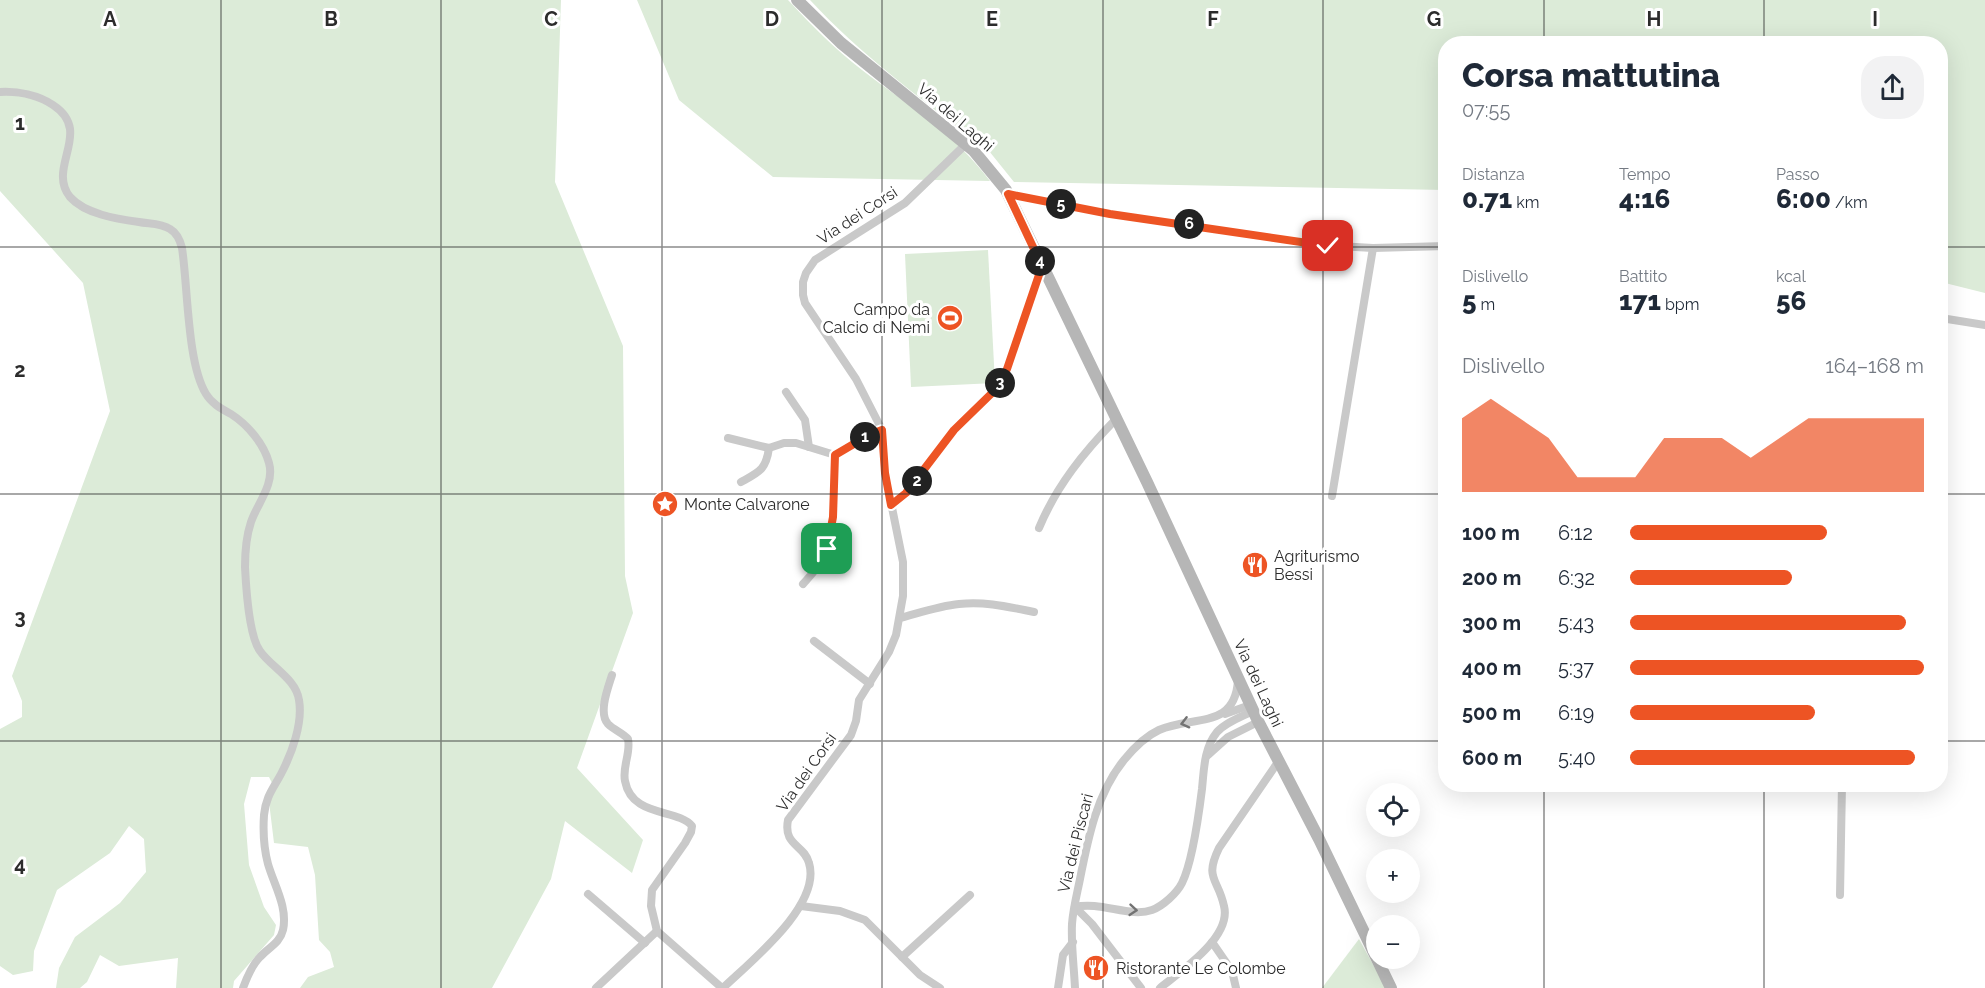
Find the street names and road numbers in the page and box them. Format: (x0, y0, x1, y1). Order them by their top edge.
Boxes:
street label: Via dei Laghi (914, 79, 998, 156)
street label: Via dei Corsi (814, 183, 901, 248)
street label: Via dei Laghi (1230, 636, 1287, 730)
street label: Via dei Corsi (772, 729, 840, 815)
street label: Via dei Piscari (1054, 791, 1097, 895)

